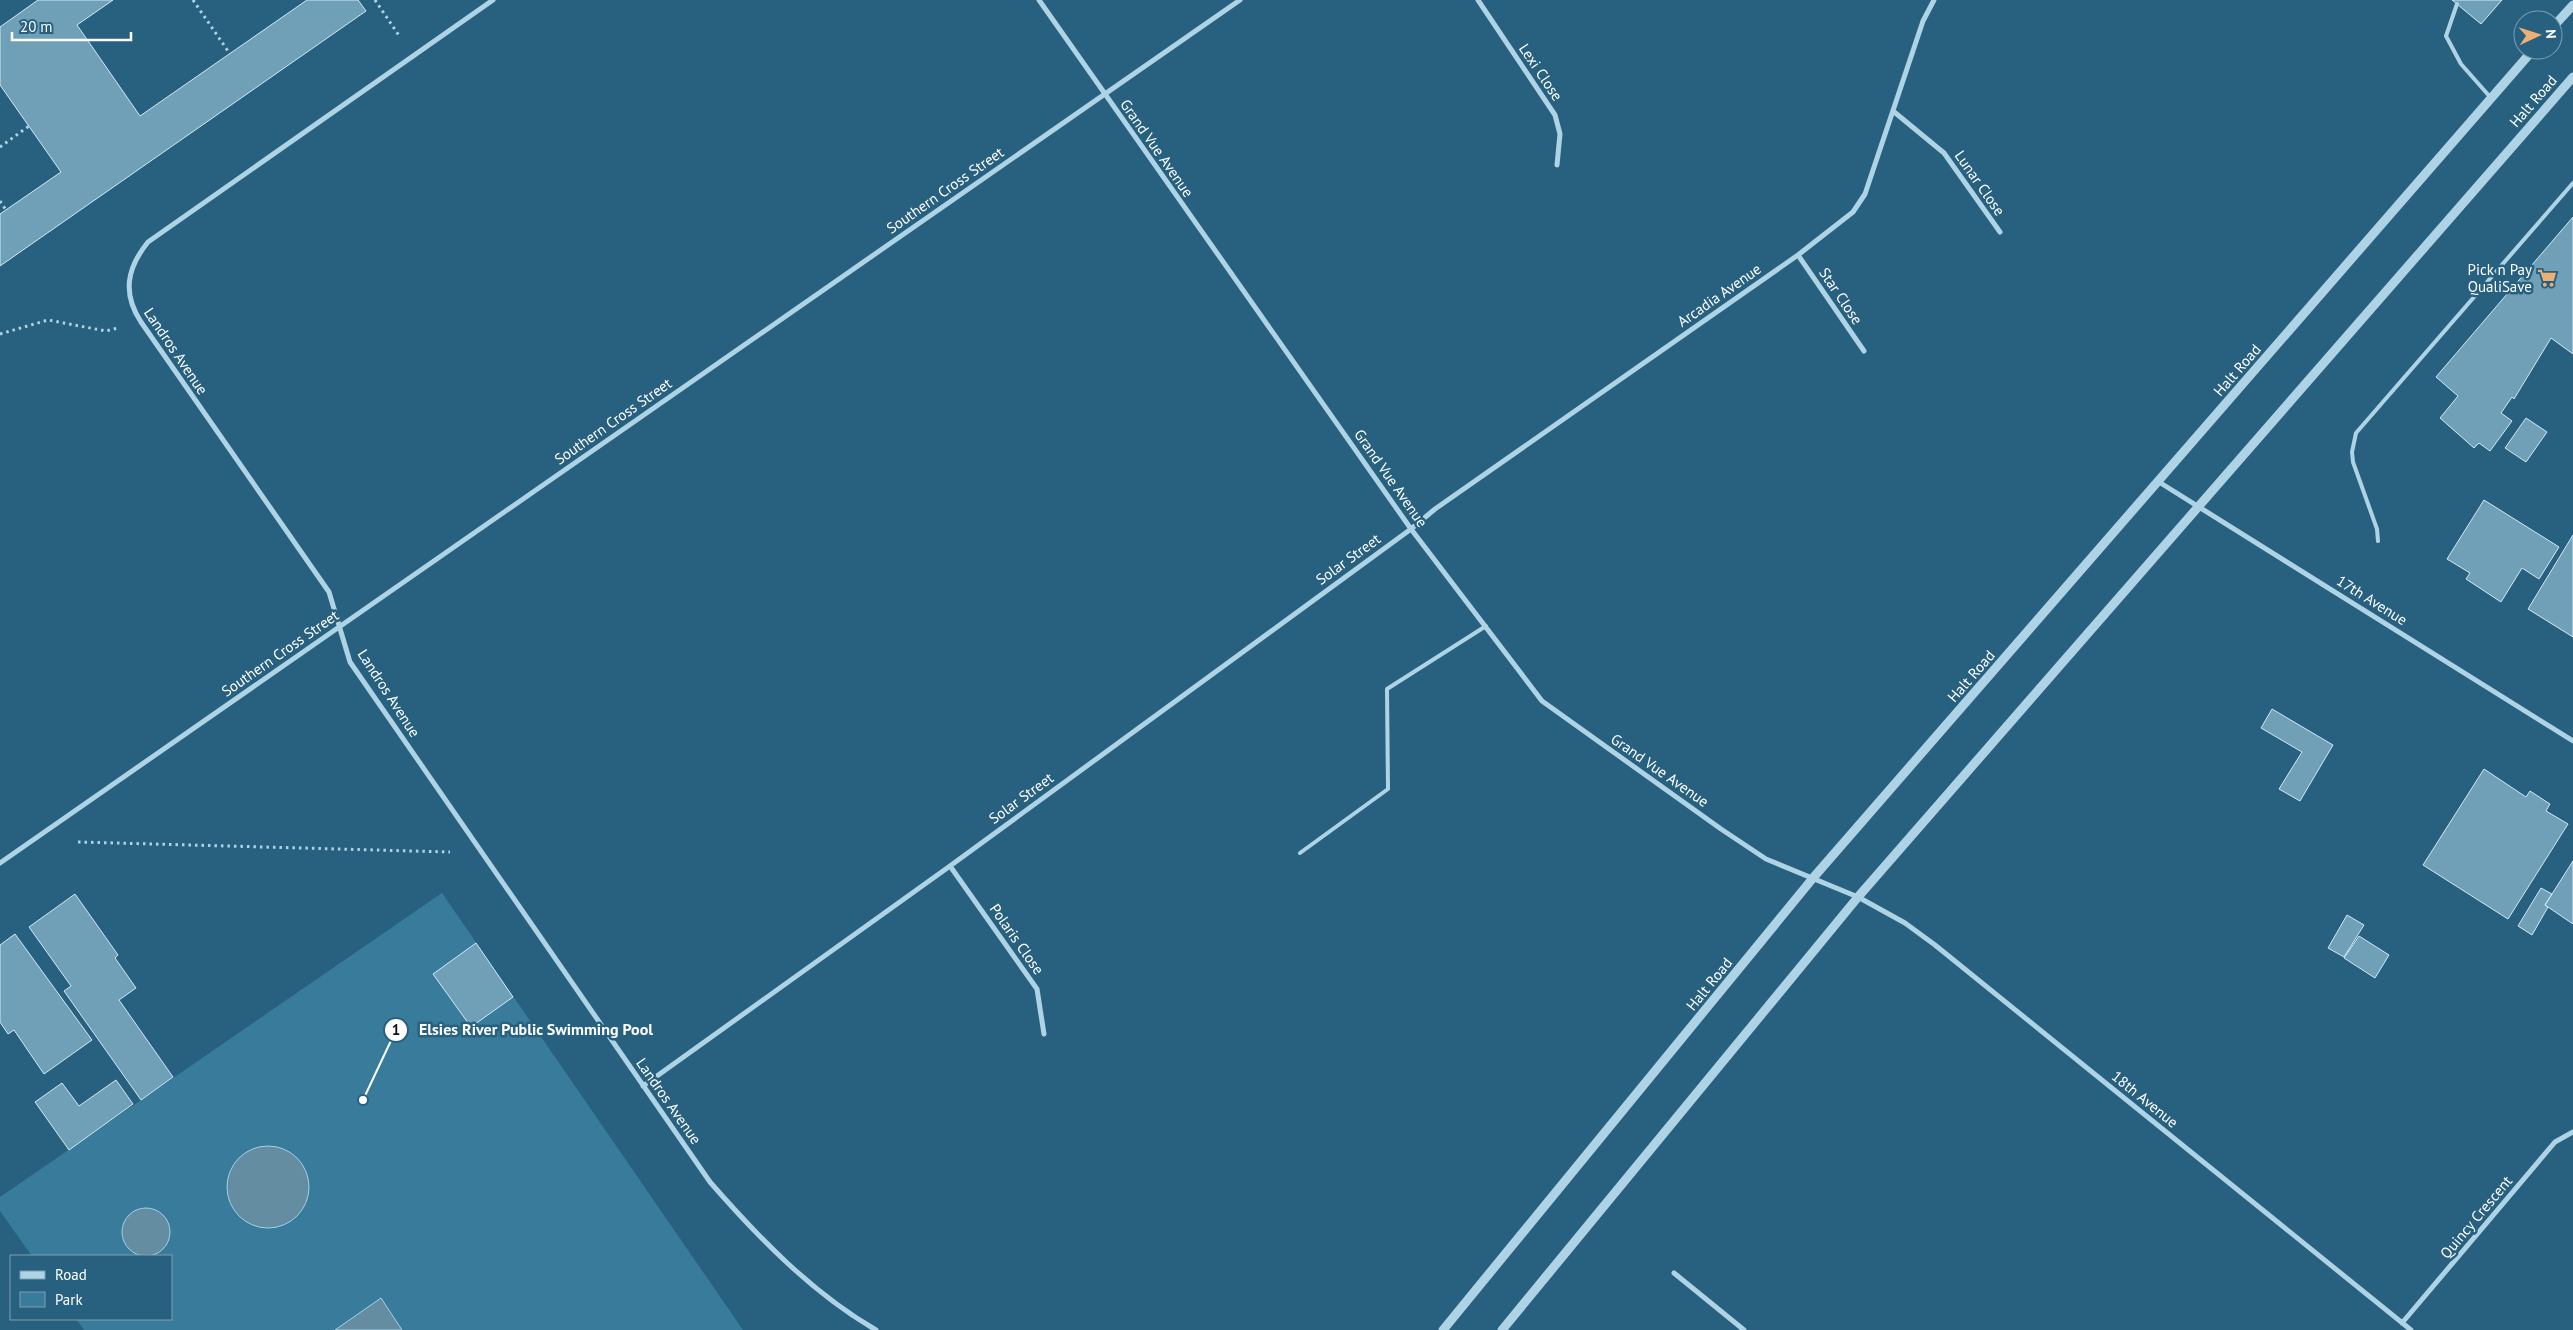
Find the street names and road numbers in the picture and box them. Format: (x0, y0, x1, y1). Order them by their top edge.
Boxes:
street label: Lexi Close (1515, 40, 1567, 104)
street label: Halt Road (2505, 71, 2561, 131)
street label: Grand Vue Avenue (1116, 95, 1198, 201)
street label: Southern Cross Street (883, 142, 1007, 238)
street label: Lunar Close (1951, 147, 2009, 219)
street label: Arcadia Avenue (1673, 259, 1765, 331)
street label: Star Close (1815, 264, 1867, 328)
street label: Landros Avenue (140, 304, 212, 398)
street label: Halt Road (2209, 340, 2265, 400)
street label: Southern Cross Street (551, 373, 675, 469)
street label: Grand Vue Avenue (1350, 425, 1432, 531)
street label: Solar Street (1312, 529, 1384, 589)
street label: 17th Avenue (2333, 571, 2411, 629)
street label: Southern Cross Street (218, 605, 342, 701)
street label: Landros Avenue (354, 645, 424, 741)
street label: Halt Road (1943, 646, 1999, 706)
street label: Grand Vue Avenue (1607, 729, 1713, 811)
street label: Solar Street (985, 768, 1057, 828)
street label: Polaris Close (986, 900, 1048, 978)
street label: Halt Road (1682, 954, 1736, 1014)
street label: Landros Avenue (632, 1054, 706, 1148)
street label: 18th Avenue (2108, 1066, 2182, 1132)
street label: Quincy Crescent (2436, 1172, 2516, 1262)

